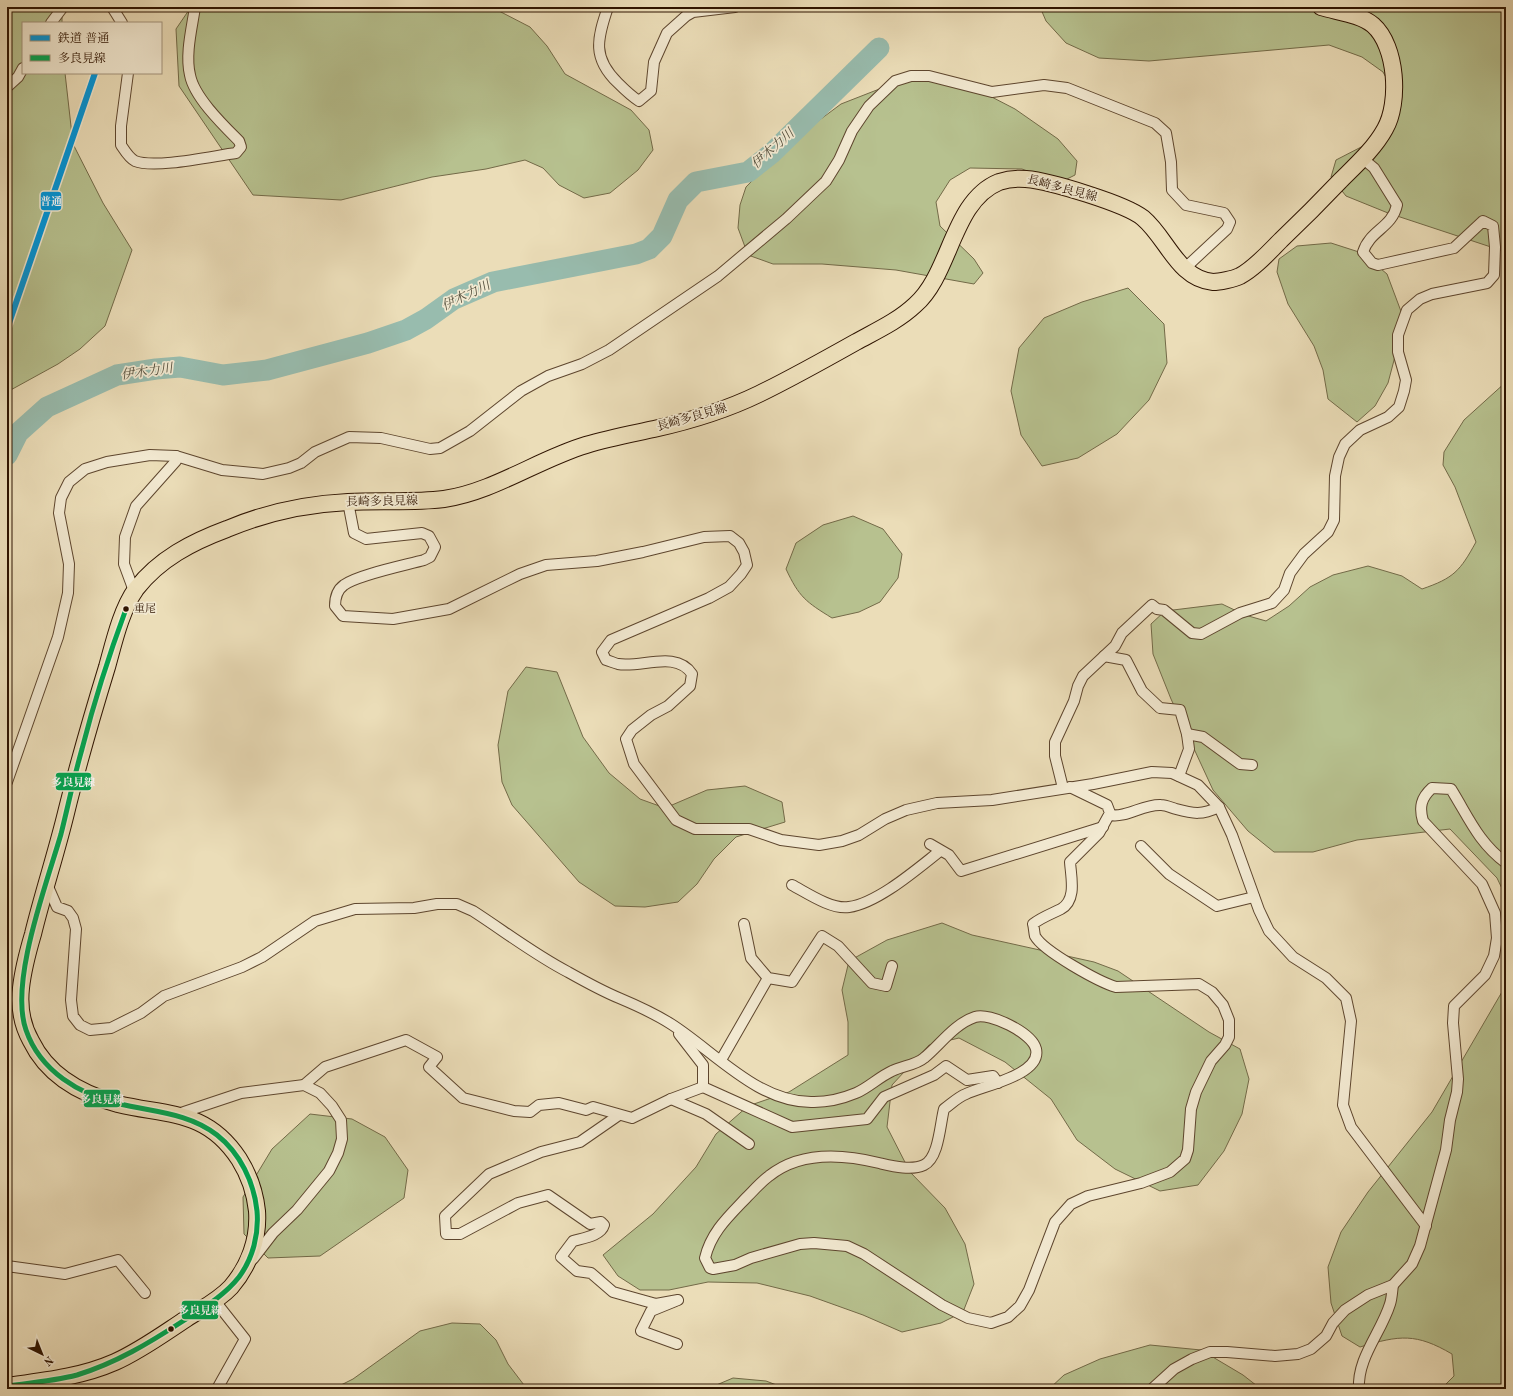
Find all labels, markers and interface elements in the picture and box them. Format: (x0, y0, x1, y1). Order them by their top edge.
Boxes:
legend (22, 22, 162, 74)
text: 鉄道 普通 (57, 31, 109, 45)
text: 多良見線 (58, 51, 106, 65)
water label: 伊木力川 (749, 125, 798, 171)
street label: 長崎多良見線 (1026, 172, 1099, 204)
line badge: 普通 (40, 191, 62, 211)
text: 普通 (40, 195, 62, 208)
water label: 伊木力川 (439, 277, 494, 313)
water label: 伊木力川 (120, 361, 176, 382)
street label: 長崎多良見線 (655, 400, 728, 434)
street label: 長崎多良見線 (346, 493, 418, 509)
place label: 重尾 (134, 602, 156, 615)
marker: 重尾 (121, 604, 131, 614)
line badge: 多良見線 (55, 772, 92, 791)
text: 多良見線 (51, 776, 96, 789)
line badge: 多良見線 (83, 1089, 121, 1108)
text: 多良見線 (80, 1093, 125, 1106)
line badge: 多良見線 (181, 1300, 219, 1320)
text: 多良見線 (178, 1304, 223, 1317)
unlabelled marker (166, 1324, 176, 1334)
north arrow (22, 1334, 62, 1374)
text: N (41, 1353, 55, 1368)

